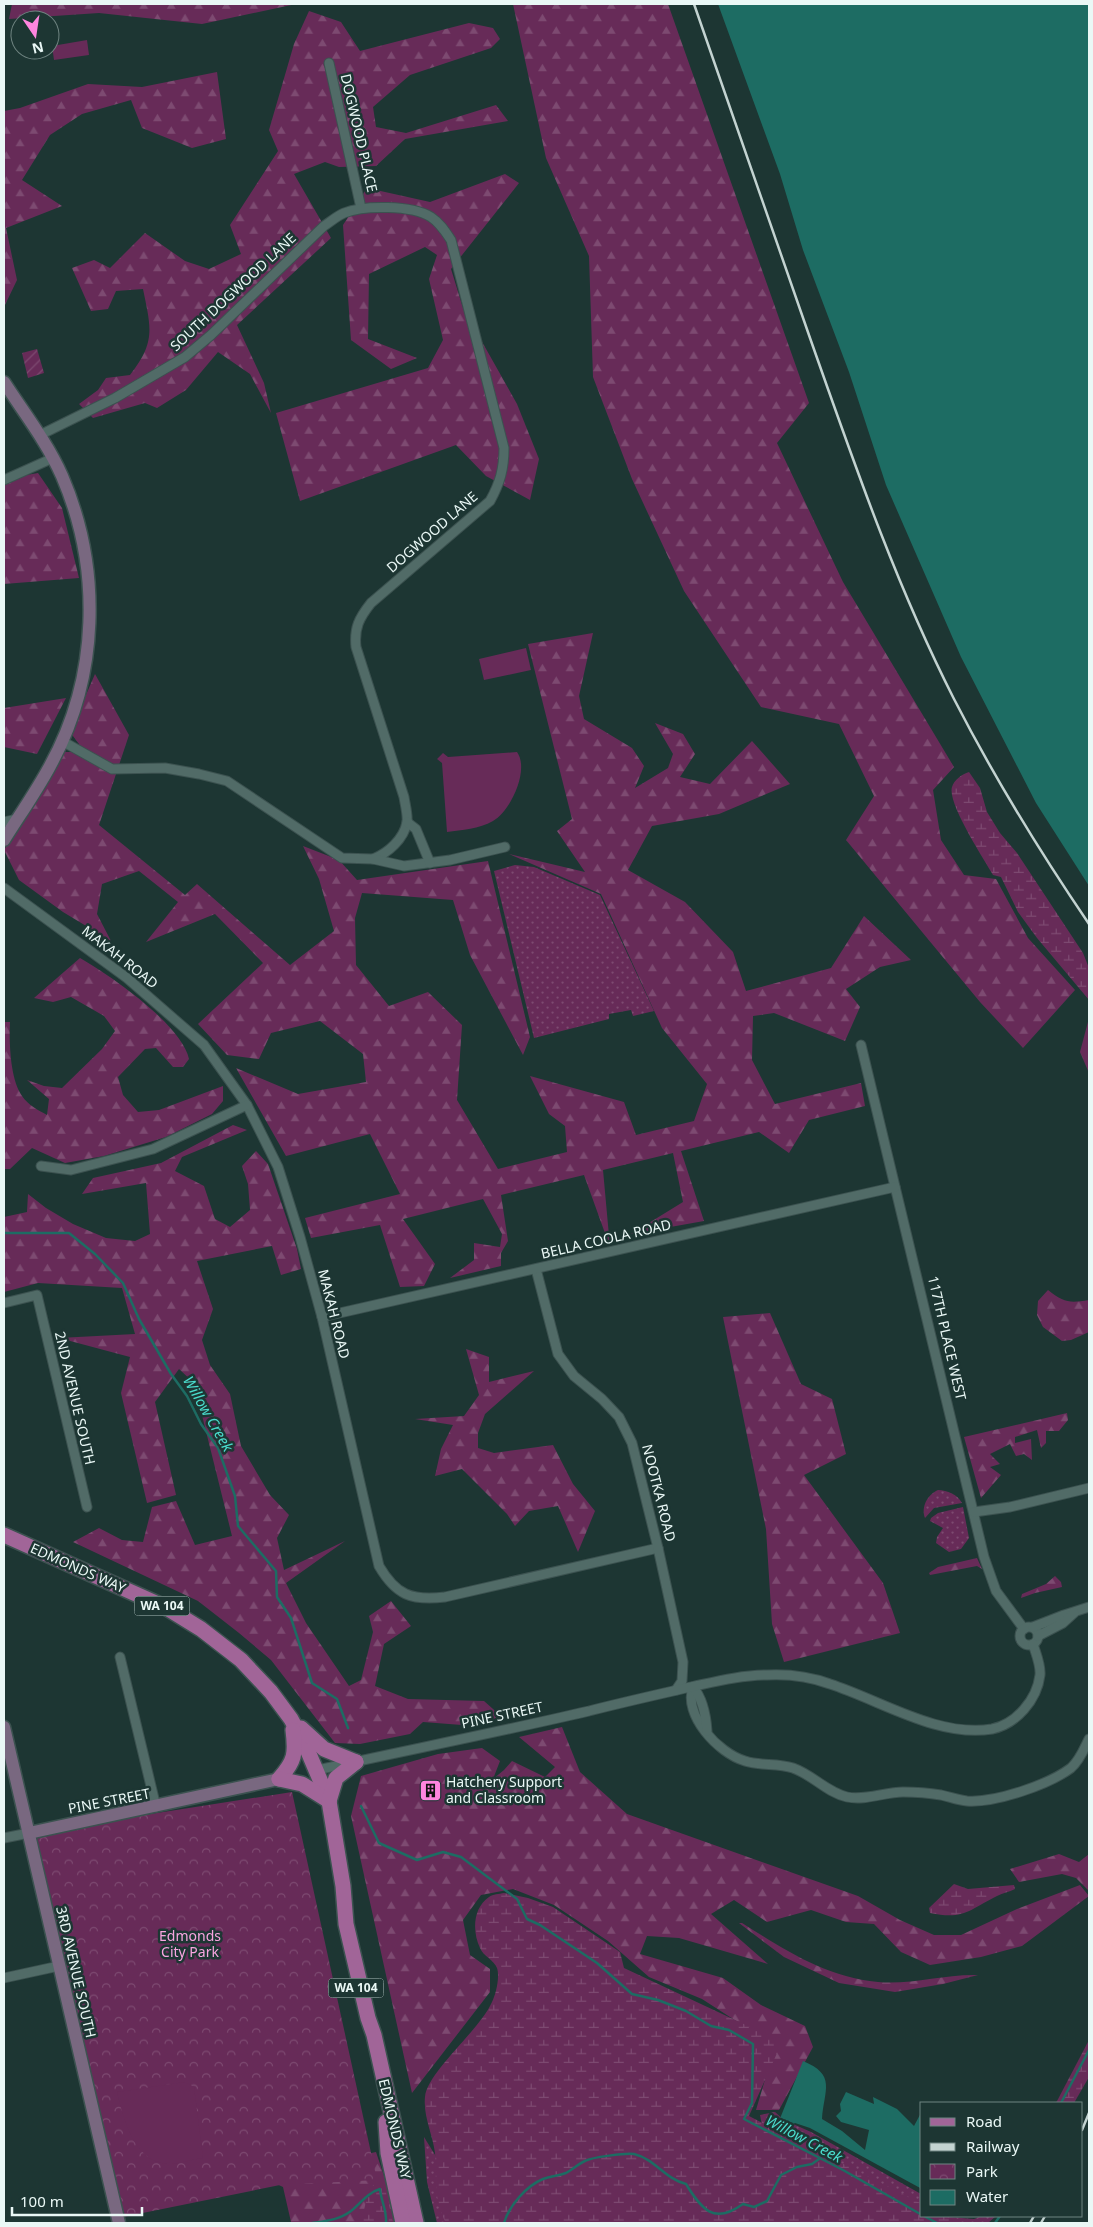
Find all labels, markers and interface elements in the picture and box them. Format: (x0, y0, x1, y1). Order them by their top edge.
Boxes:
north arrow (10, 10, 60, 60)
text: N (30, 38, 46, 59)
street label: DOGWOOD PLACE (337, 72, 382, 194)
street label: SOUTH DOGWOOD LANE (166, 228, 300, 355)
street label: DOGWOOD LANE (382, 487, 481, 576)
street label: MAKAH ROAD (78, 921, 162, 992)
street label: BELLA COOLA ROAD (539, 1214, 673, 1263)
street label: MAKAH ROAD (314, 1267, 355, 1361)
street label: 117TH PLACE WEST (924, 1274, 971, 1402)
street label: 2ND AVENUE SOUTH (51, 1329, 100, 1466)
water label: Willow Creek (179, 1372, 239, 1455)
street label: NOOTKA ROAD (638, 1442, 681, 1544)
street label: EDMONDS WAY (28, 1538, 129, 1597)
road number: WA 104 (134, 1596, 190, 1615)
street label: PINE STREET (459, 1697, 545, 1732)
place label: Hatchery Support and Classroom (446, 1772, 562, 1807)
building icon: Hatchery Support and Classroom (418, 1778, 442, 1802)
street label: PINE STREET (66, 1783, 152, 1818)
street label: 3RD AVENUE SOUTH (52, 1904, 101, 2040)
park label: Edmonds City Park (159, 1926, 221, 1961)
road number: WA 104 (328, 1979, 384, 1998)
street label: EDMONDS WAY (375, 2077, 416, 2181)
legend (920, 2102, 1083, 2217)
water label: Willow Creek (763, 2110, 847, 2167)
text: Road (966, 2111, 1002, 2131)
text: Railway (966, 2136, 1020, 2156)
text: Park (966, 2161, 998, 2181)
scale bar (12, 2184, 142, 2216)
text: Water (966, 2186, 1008, 2206)
text: 100 m (20, 2191, 64, 2211)

